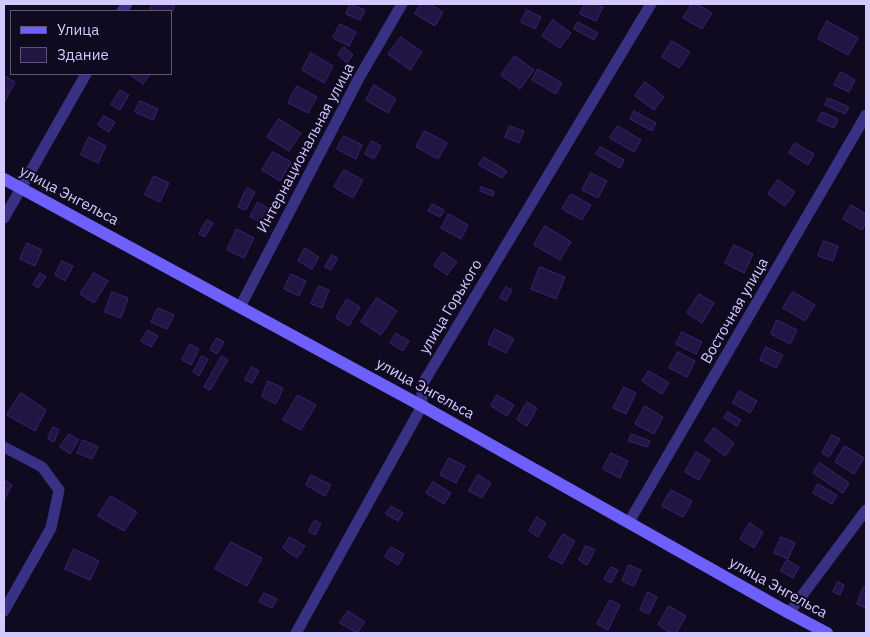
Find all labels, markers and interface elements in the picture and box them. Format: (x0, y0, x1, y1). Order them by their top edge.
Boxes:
legend (10, 10, 172, 75)
text: Улица (57, 20, 99, 39)
text: Здание (57, 45, 109, 64)
street label: Интернациональная улица (254, 60, 358, 236)
street label: улица Энгельса (16, 162, 122, 230)
street label: Восточная улица (697, 255, 773, 367)
street label: улица Горького (416, 256, 486, 358)
street label: улица Энгельса (373, 355, 477, 423)
street label: улица Энгельса (726, 554, 830, 622)

